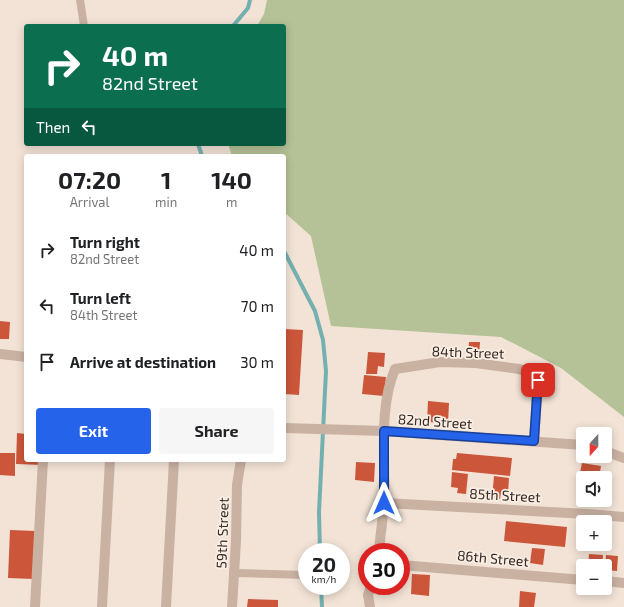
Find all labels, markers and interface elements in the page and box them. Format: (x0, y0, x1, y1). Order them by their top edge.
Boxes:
text: 40 m (102, 38, 168, 72)
icon: right (36, 40, 88, 92)
text: 82nd Street (102, 72, 198, 94)
icon: left (78, 116, 100, 138)
text: Then (36, 118, 70, 136)
text: 07:20 (58, 165, 121, 194)
text: 1 (161, 165, 171, 194)
text: 140 (211, 165, 252, 194)
text: Arrival (70, 194, 109, 210)
text: min (155, 194, 177, 210)
text: m (226, 194, 237, 210)
text: Turn right (70, 233, 140, 251)
icon: right (36, 239, 58, 261)
text: 40 m (239, 241, 274, 259)
text: 82nd Street (70, 251, 139, 267)
text: Turn left (70, 289, 131, 307)
icon: left (36, 295, 58, 317)
text: 70 m (241, 297, 274, 315)
text: 84th Street (70, 307, 137, 323)
street label: 84th Street (431, 342, 505, 362)
icon: arrive (36, 351, 58, 373)
text: Arrive at destination (70, 353, 216, 371)
text: 30 m (240, 353, 274, 371)
pin (521, 363, 555, 397)
icon: arrive (527, 369, 549, 391)
button: Exit (36, 408, 151, 454)
button: Share (159, 408, 274, 454)
street label: 82nd Street (397, 410, 473, 432)
north arrow (576, 427, 612, 463)
map controls (576, 427, 612, 595)
button: sound (576, 471, 612, 507)
position arrow (363, 482, 405, 524)
street label: 85th Street (469, 485, 541, 505)
street label: 59th Street (212, 497, 232, 569)
button: + (576, 515, 612, 551)
speed limit sign: 30 (358, 543, 410, 595)
street label: 86th Street (456, 546, 530, 570)
text: 20 (312, 552, 336, 576)
button: − (576, 559, 612, 595)
text: km/h (312, 573, 336, 585)

